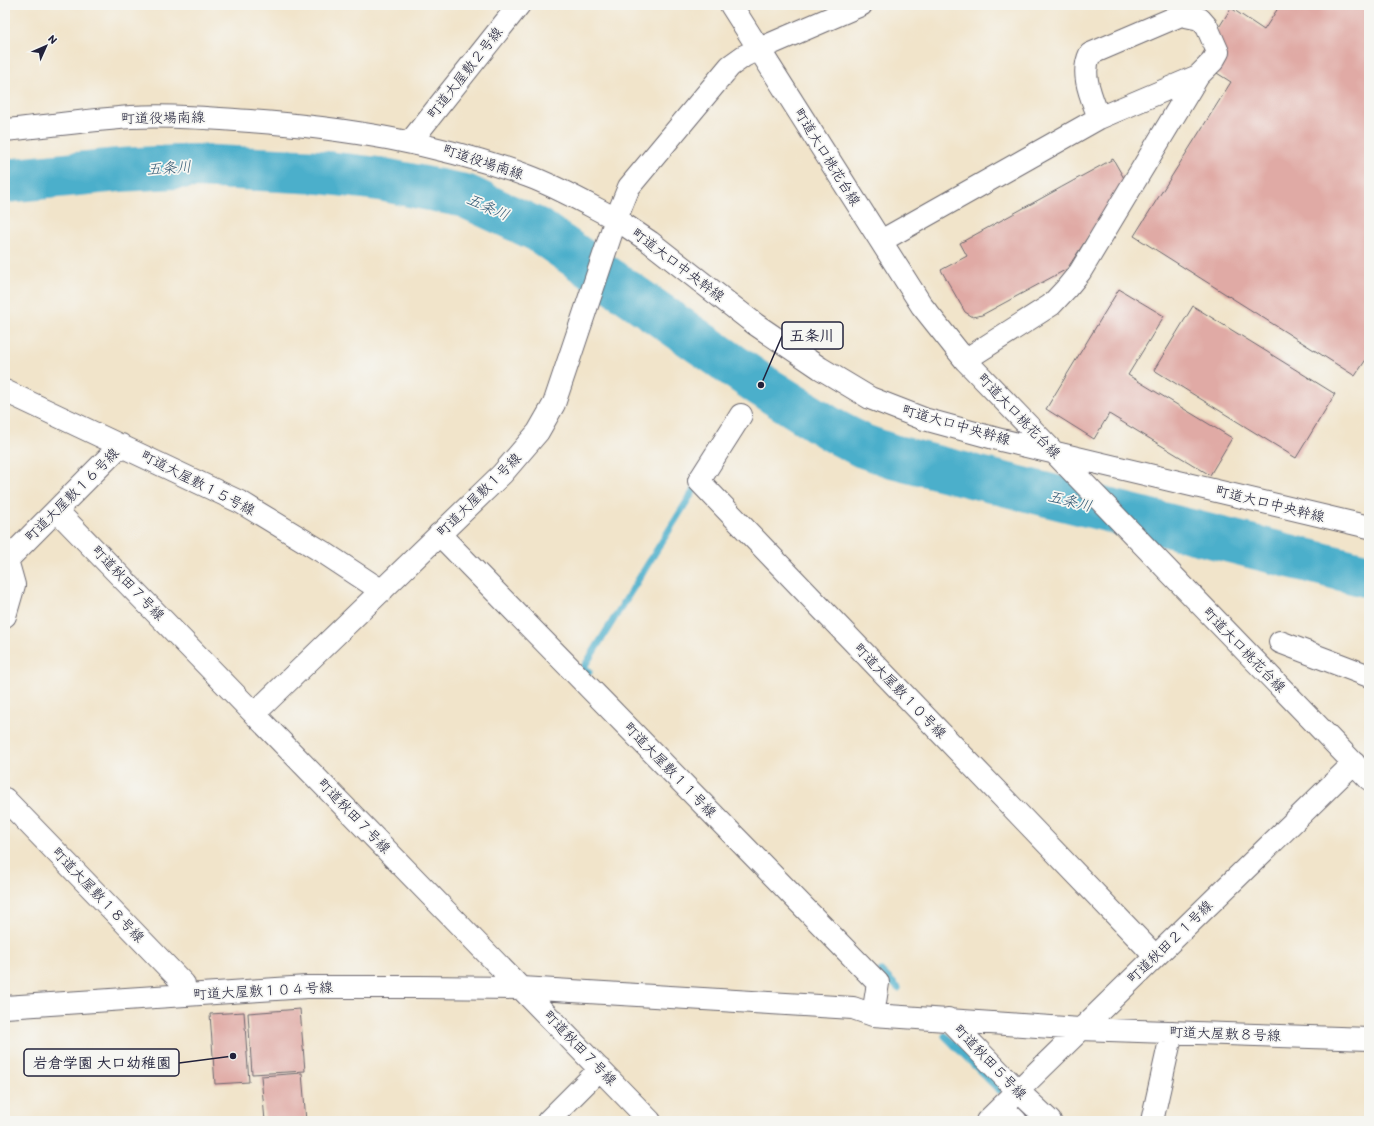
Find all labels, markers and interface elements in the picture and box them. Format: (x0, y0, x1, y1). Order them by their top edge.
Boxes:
street label: 町道大屋敷２号線 (424, 24, 506, 122)
north arrow (26, 26, 66, 66)
text: N (45, 32, 60, 47)
street label: 町道大口桃花台線 (790, 105, 864, 209)
street label: 町道役場南線 (121, 109, 205, 127)
street label: 町道役場南線 (440, 141, 526, 183)
water label: 五条川 (146, 157, 192, 179)
water label: 五条川 (464, 190, 512, 224)
street label: 町道大口中央幹線 (628, 225, 728, 305)
callout: 五条川 (782, 322, 843, 349)
text: 五条川 (789, 327, 835, 345)
street label: 町道大口桃花台線 (974, 370, 1064, 462)
street label: 町道大口中央幹線 (900, 401, 1012, 449)
street label: 町道大屋敷１６号線 (21, 444, 123, 546)
street label: 町道大屋敷１５号線 (138, 447, 258, 519)
street label: 町道大屋敷１号線 (433, 449, 525, 541)
street label: 町道大口中央幹線 (1214, 482, 1326, 526)
water label: 五条川 (1046, 487, 1094, 515)
street label: 町道秋田７号線 (88, 542, 168, 624)
street label: 町道大口桃花台線 (1199, 604, 1289, 696)
street label: 町道大屋敷１０号線 (850, 640, 950, 742)
street label: 町道大屋敷１１号線 (620, 719, 720, 821)
street label: 町道秋田７号線 (314, 775, 394, 857)
street label: 町道大屋敷１８号線 (48, 844, 148, 946)
street label: 町道秋田２１号線 (1124, 897, 1216, 987)
street label: 町道大屋敷１０４号線 (193, 979, 333, 1003)
street label: 町道秋田７号線 (540, 1007, 620, 1089)
street label: 町道秋田５号線 (950, 1021, 1030, 1103)
street label: 町道大屋敷８号線 (1169, 1024, 1281, 1044)
callout: 岩倉学園 大口幼稚園 (24, 1049, 179, 1076)
text: 岩倉学園 大口幼稚園 (33, 1054, 171, 1072)

